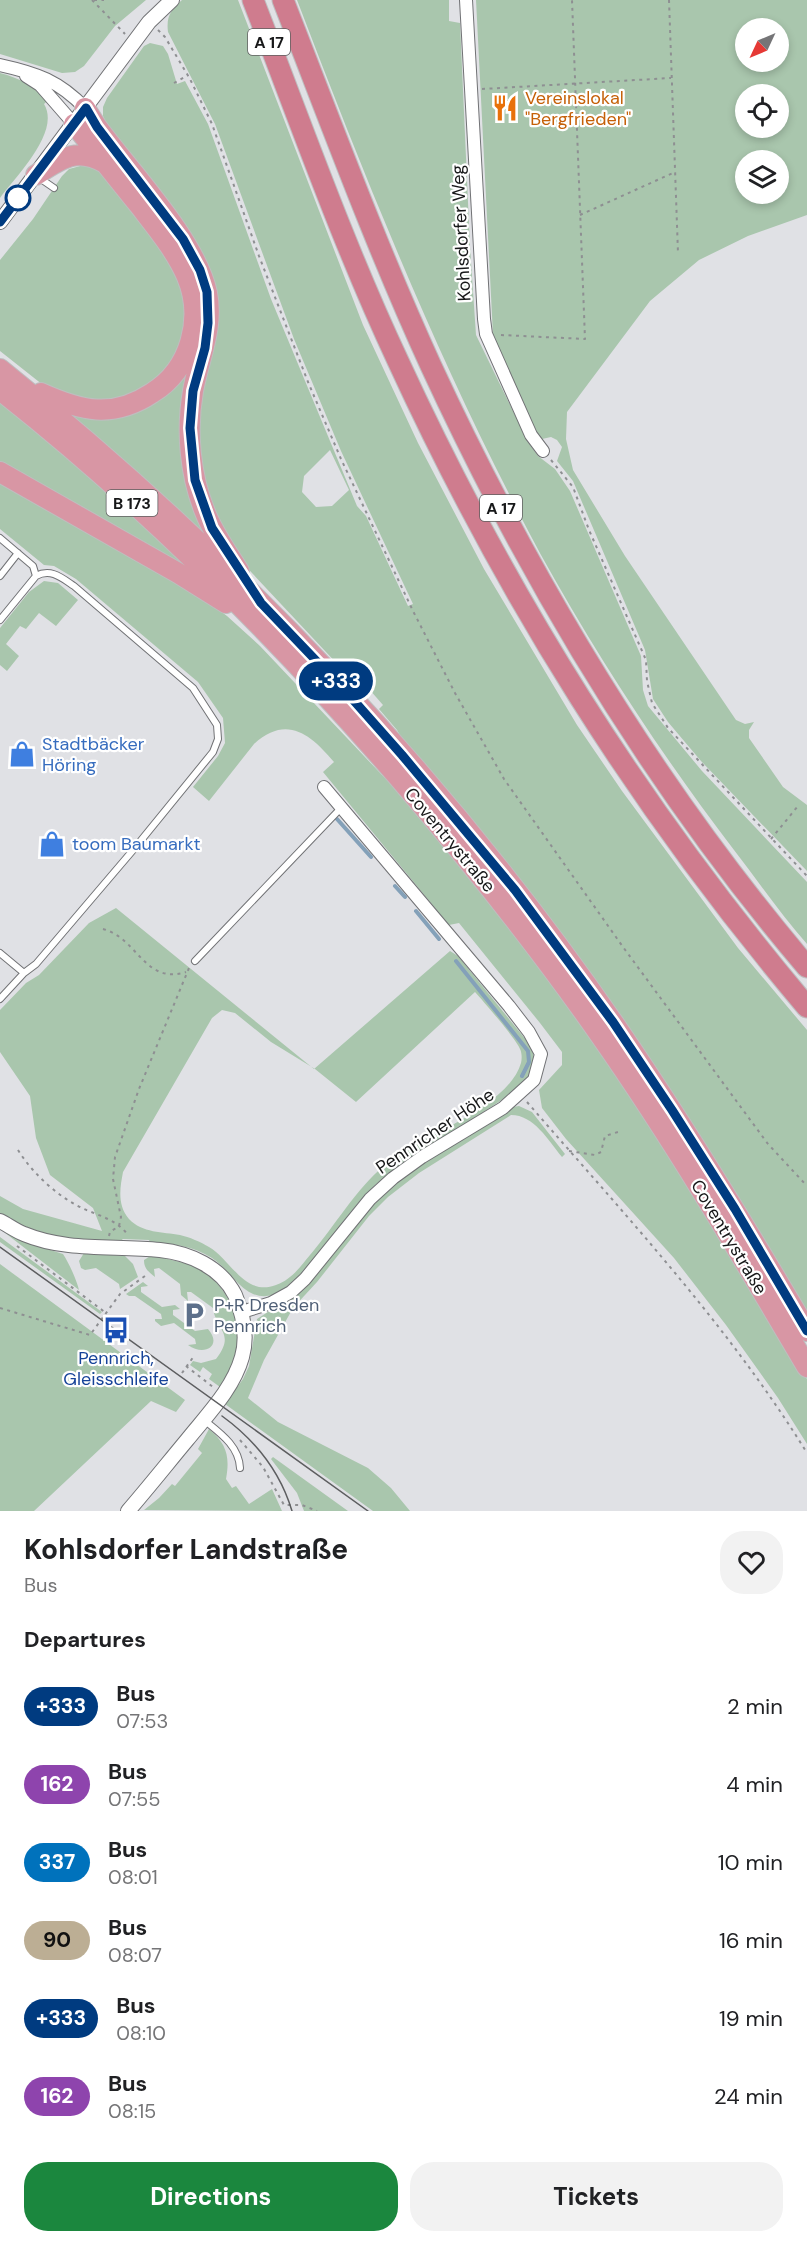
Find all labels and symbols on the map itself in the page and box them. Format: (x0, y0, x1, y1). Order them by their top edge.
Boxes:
north arrow (735, 18, 789, 72)
road number: A 17 (248, 29, 290, 55)
place label: Vereinslokal "Bergfrieden" (525, 86, 631, 131)
restaurant icon: Vereinslokal "Bergfrieden" (490, 93, 520, 123)
street label: Kohlsdorfer Weg (445, 164, 477, 302)
unlabelled marker (5, 185, 31, 211)
road number: B 173 (106, 490, 158, 516)
road number: A 17 (480, 495, 522, 521)
line badge: +333 (294, 662, 378, 700)
place label: Stadtbäcker Höring (42, 732, 145, 777)
shop icon: Stadtbäcker Höring (7, 739, 37, 769)
street label: Coventrystraße (399, 783, 501, 897)
shop icon: toom Baumarkt (37, 829, 67, 859)
place label: toom Baumarkt (72, 832, 201, 856)
street label: Pennricher Höhe (371, 1083, 499, 1179)
street label: Coventrystraße (685, 1175, 773, 1299)
place label: P+R Dresden Pennrich (214, 1293, 319, 1338)
parking icon: P+R Dresden Pennrich (179, 1300, 209, 1330)
bus stop icon: Pennrich, Gleisschleife (101, 1315, 131, 1345)
place label: Pennrich, Gleisschleife (63, 1346, 169, 1391)

